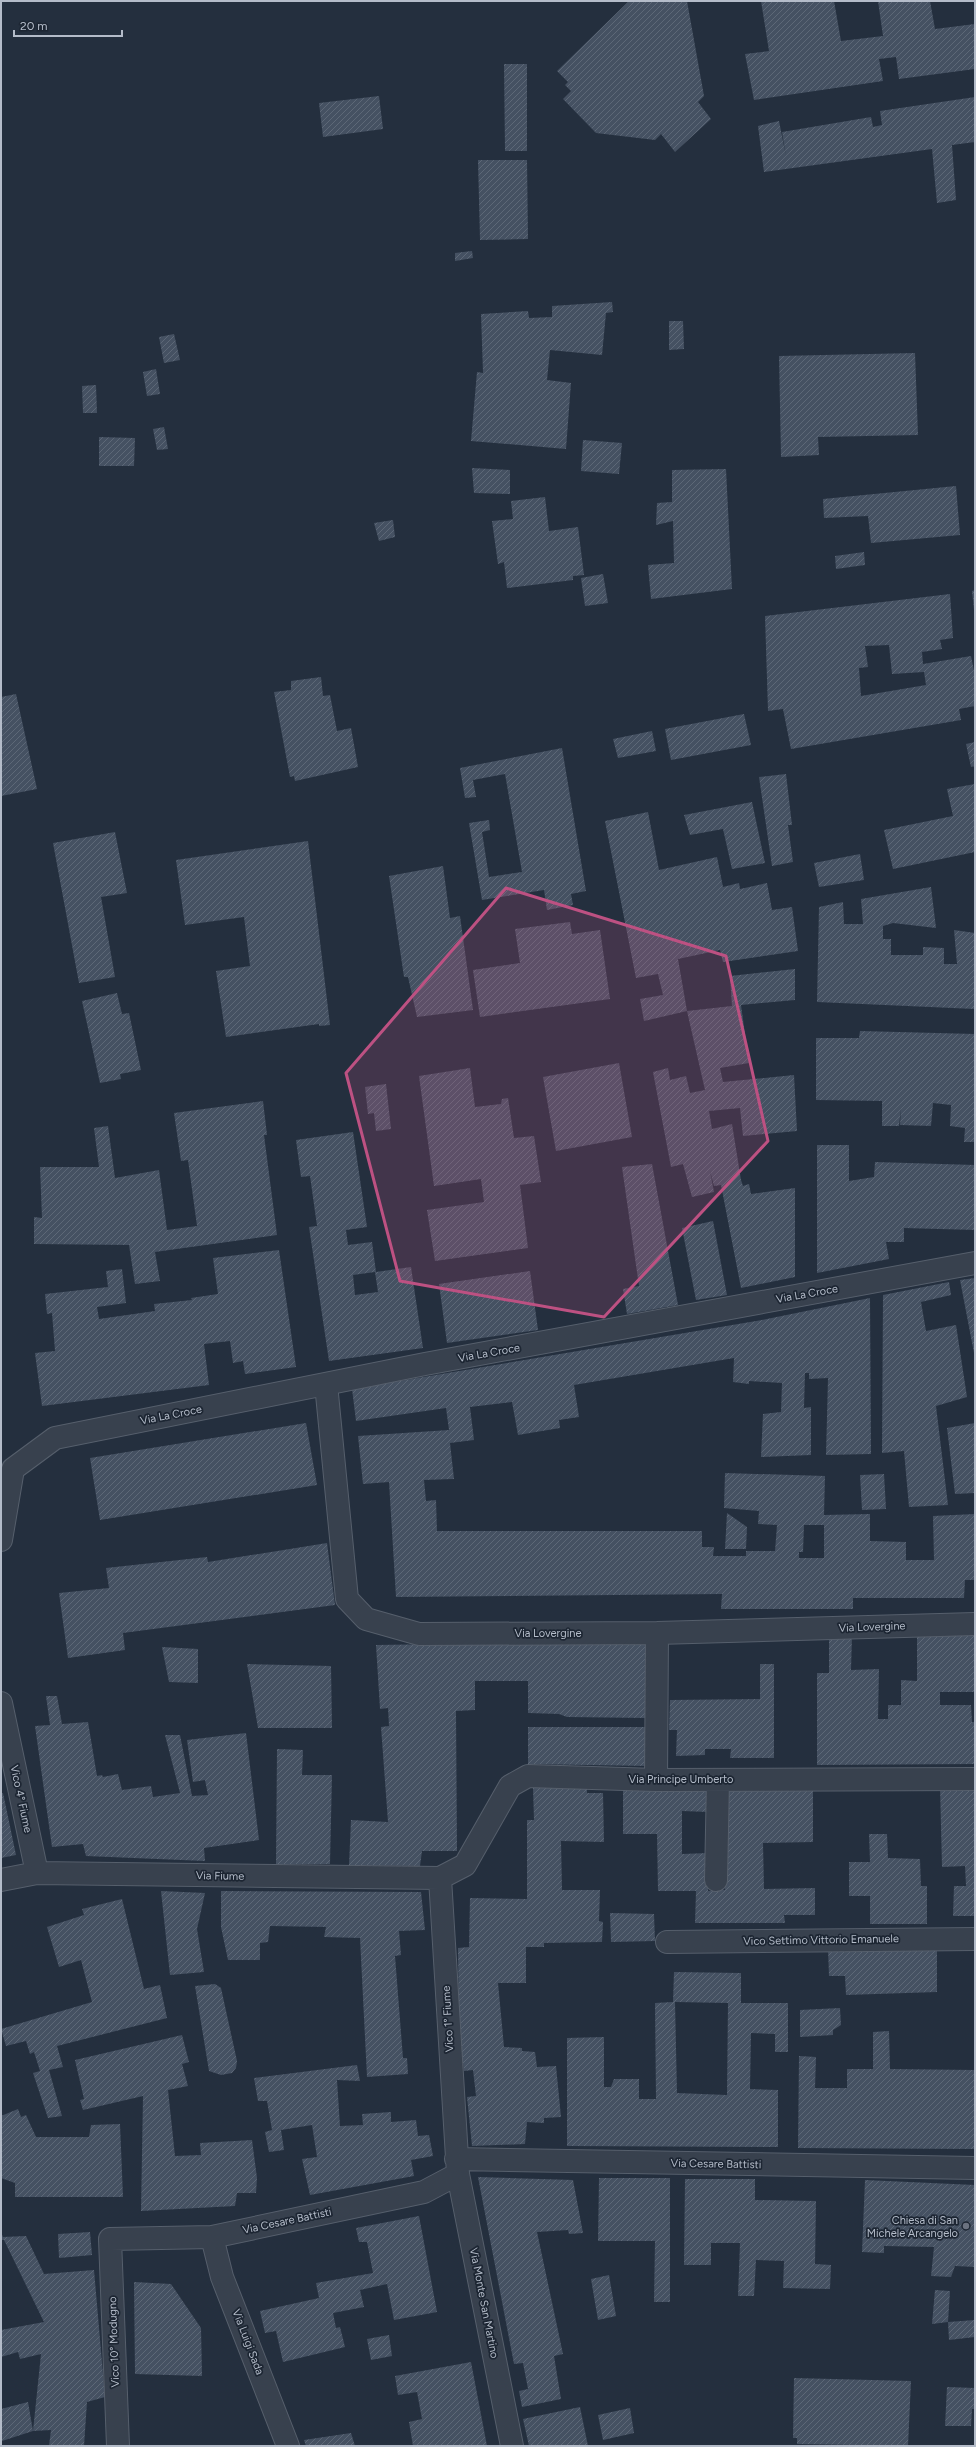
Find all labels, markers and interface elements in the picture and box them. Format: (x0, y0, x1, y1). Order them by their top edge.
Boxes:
scale bar (14, 12, 122, 38)
text: 20 m (20, 19, 48, 33)
street label: Via La Croce (775, 1282, 839, 1306)
street label: Via La Croce (457, 1341, 521, 1365)
street label: Via La Croce (139, 1403, 203, 1427)
street label: Via Lovergine (838, 1619, 906, 1635)
street label: Via Lovergine (515, 1627, 581, 1640)
street label: Vico 4° Fiume (7, 1764, 35, 1834)
street label: Via Principe Umberto (629, 1773, 733, 1786)
street label: Via Fiume (196, 1869, 244, 1883)
street label: Vico Settimo Vittorio Emanuele (743, 1932, 899, 1948)
street label: Vico 1° Fiume (440, 1985, 456, 2053)
street label: Via Cesare Battisti (671, 2157, 761, 2171)
street label: Via Cesare Battisti (241, 2205, 333, 2237)
place label: Chiesa di San Michele Arcangelo (867, 2214, 958, 2240)
marker: Chiesa di San Michele Arcangelo (961, 2221, 971, 2231)
street label: Via Monte San Martino (467, 2247, 501, 2359)
street label: Vico 10° Modugno (106, 2296, 122, 2388)
street label: Via Luigi Sada (230, 2307, 266, 2377)

